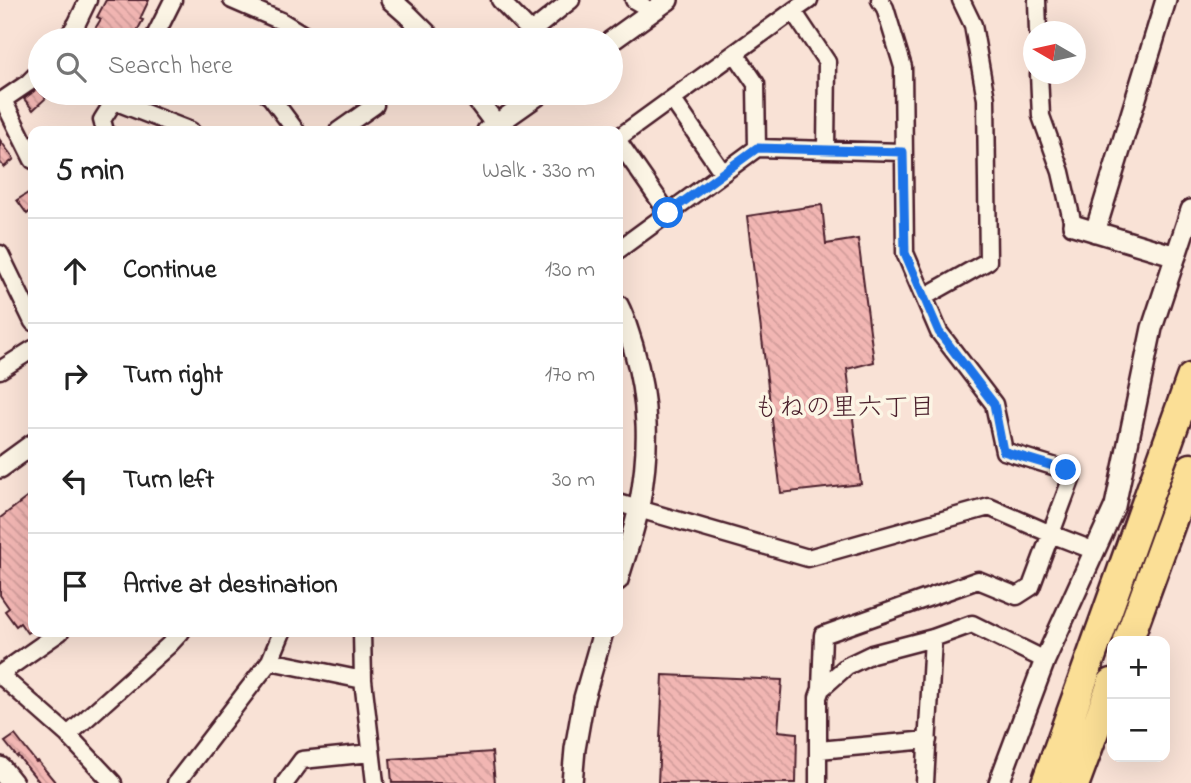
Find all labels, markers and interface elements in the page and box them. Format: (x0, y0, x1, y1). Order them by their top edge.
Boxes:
north arrow (1023, 21, 1086, 84)
search box (28, 28, 623, 105)
icon: search (52, 48, 90, 86)
text: Search here (108, 48, 233, 86)
text: 5 min (56, 150, 124, 194)
text: Walk · 330 m (482, 155, 595, 188)
route start (652, 197, 683, 228)
icon: ahead (56, 252, 94, 290)
text: Continue (123, 252, 216, 290)
text: 130 m (545, 254, 595, 287)
icon: right (56, 357, 94, 395)
text: Turn right (123, 357, 223, 395)
text: 170 m (545, 359, 595, 392)
district label: もねの里六丁目 (753, 390, 935, 428)
route end (1050, 454, 1081, 485)
icon: left (56, 462, 94, 500)
text: Turn left (123, 462, 214, 500)
text: 30 m (552, 464, 595, 497)
icon: arrive (56, 567, 94, 605)
text: Arrive at destination (123, 567, 338, 605)
map controls (1107, 636, 1170, 762)
button: + (1107, 636, 1170, 699)
button: − (1107, 699, 1170, 762)

